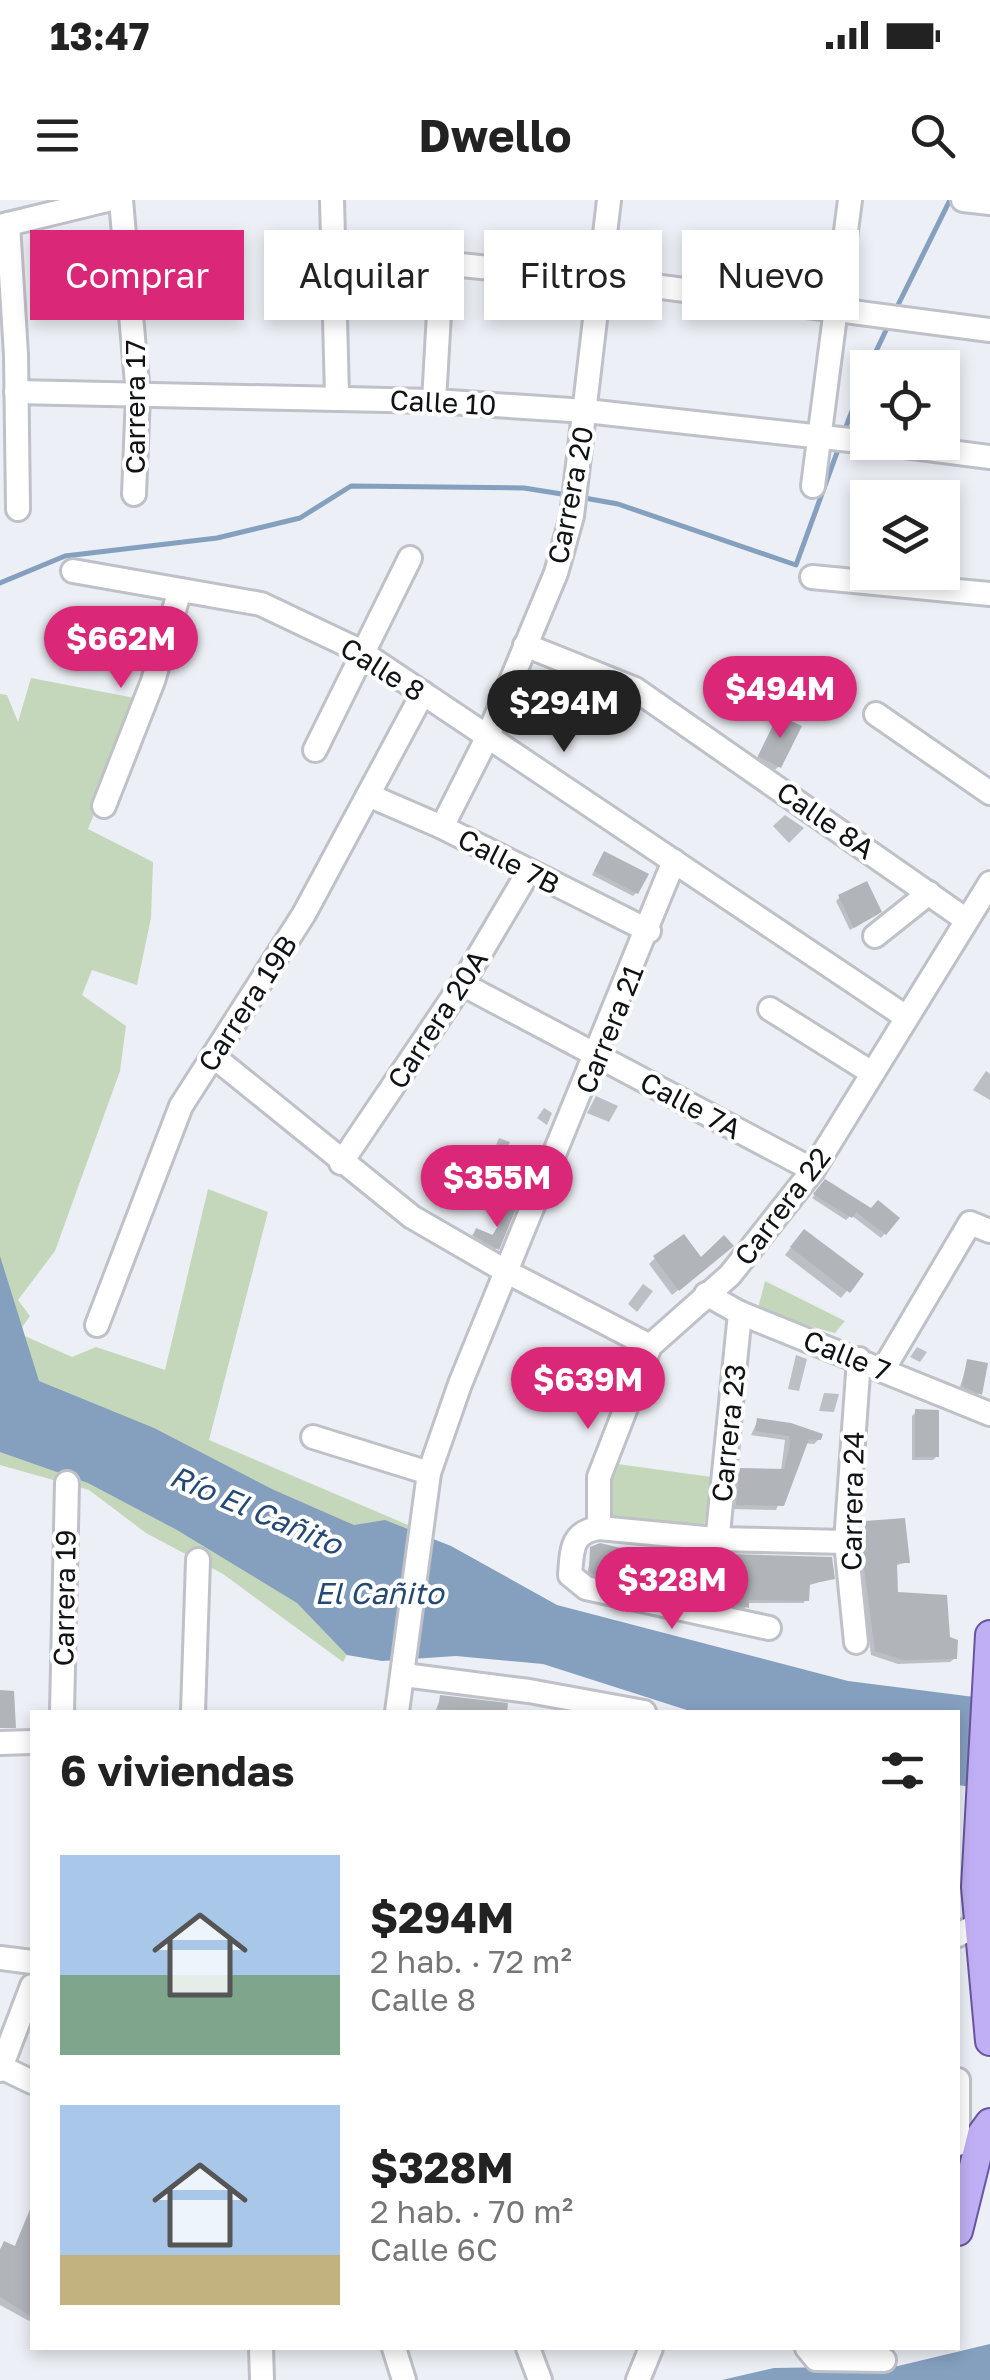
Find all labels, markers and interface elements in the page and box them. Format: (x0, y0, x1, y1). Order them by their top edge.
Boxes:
text: 13:47 (50, 13, 149, 58)
icon: menu (30, 108, 85, 163)
text: Dwello (419, 108, 571, 162)
icon: search (905, 108, 960, 163)
chip: Comprar (30, 230, 244, 320)
chip: Alquilar (264, 230, 464, 320)
chip: Filtros (484, 230, 662, 320)
chip: Nuevo (682, 230, 859, 320)
street label: Carrera 17 (118, 340, 151, 474)
map controls (850, 350, 960, 590)
button: locate (850, 350, 960, 460)
street label: Calle 10 (389, 383, 497, 421)
street label: Carrera 20 (540, 423, 600, 567)
button: layers (850, 480, 960, 590)
pin: $662M (51, 606, 191, 691)
text: $662M (66, 619, 176, 657)
street label: Calle 8 (335, 630, 431, 708)
pin: $494M (710, 656, 850, 741)
text: $494M (725, 669, 835, 707)
pin: $294M (494, 670, 634, 755)
text: $294M (509, 683, 619, 721)
street label: Calle 8A (771, 774, 881, 866)
street label: Calle 7B (453, 821, 565, 901)
street label: Carrera 19B (191, 929, 303, 1077)
street label: Carrera 20A (380, 943, 494, 1094)
street label: Carrera 21 (568, 960, 650, 1098)
street label: Calle 7A (635, 1065, 747, 1145)
street label: Carrera 22 (727, 1141, 837, 1271)
pin: $355M (427, 1145, 567, 1230)
text: $355M (443, 1158, 551, 1196)
street label: Calle 7 (799, 1323, 895, 1387)
pin: $639M (518, 1347, 658, 1432)
text: $639M (533, 1360, 643, 1398)
street label: Carrera 23 (704, 1362, 752, 1504)
street label: Carrera 24 (834, 1431, 870, 1571)
water label: Río El Cañito (165, 1458, 349, 1563)
street label: Carrera 19 (46, 1529, 82, 1667)
pin: $328M (602, 1547, 742, 1632)
text: $328M (617, 1560, 727, 1598)
water label: El Cañito (314, 1575, 446, 1611)
icon: filters (875, 1743, 930, 1798)
text: 6 viviendas (60, 1745, 295, 1795)
text: $294M (370, 1892, 514, 1942)
icon: home (140, 1895, 260, 2015)
text: 2 hab. · 72 m² (370, 1942, 572, 1980)
text: Calle 8 (370, 1980, 476, 2018)
text: $328M (370, 2142, 514, 2192)
icon: home (140, 2145, 260, 2265)
text: 2 hab. · 70 m² (370, 2192, 573, 2230)
text: Calle 6C (370, 2230, 498, 2268)

